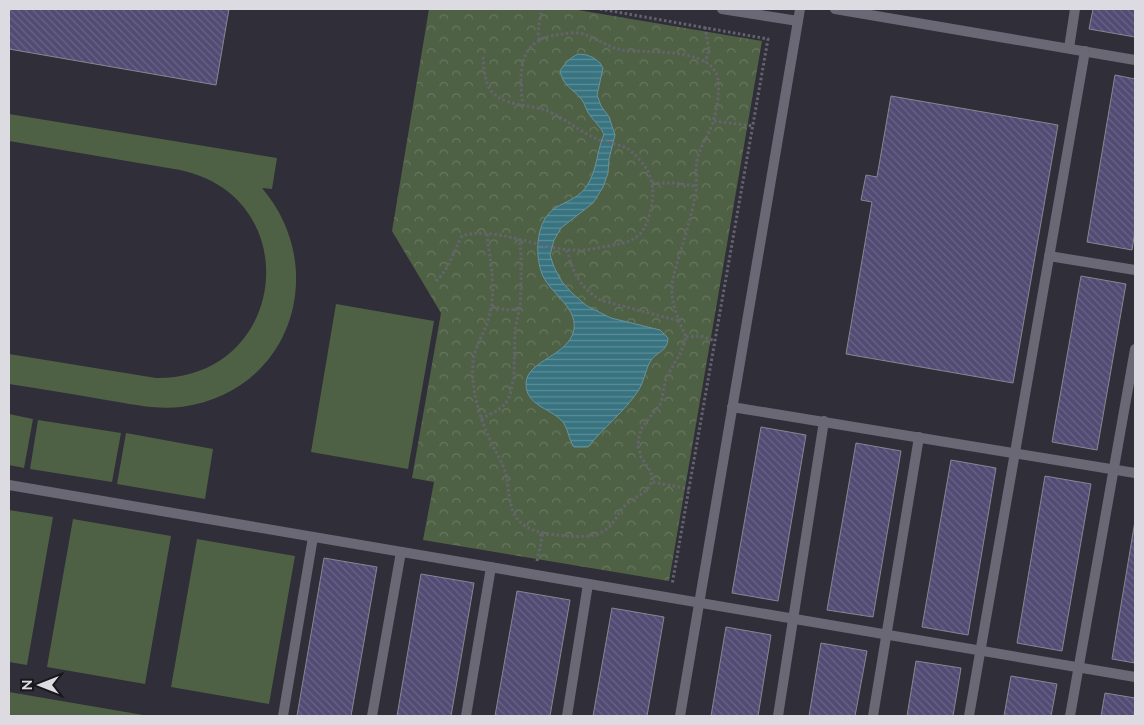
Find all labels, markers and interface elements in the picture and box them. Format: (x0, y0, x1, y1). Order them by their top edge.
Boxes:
north arrow (15, 660, 65, 710)
text: N (18, 680, 36, 690)

